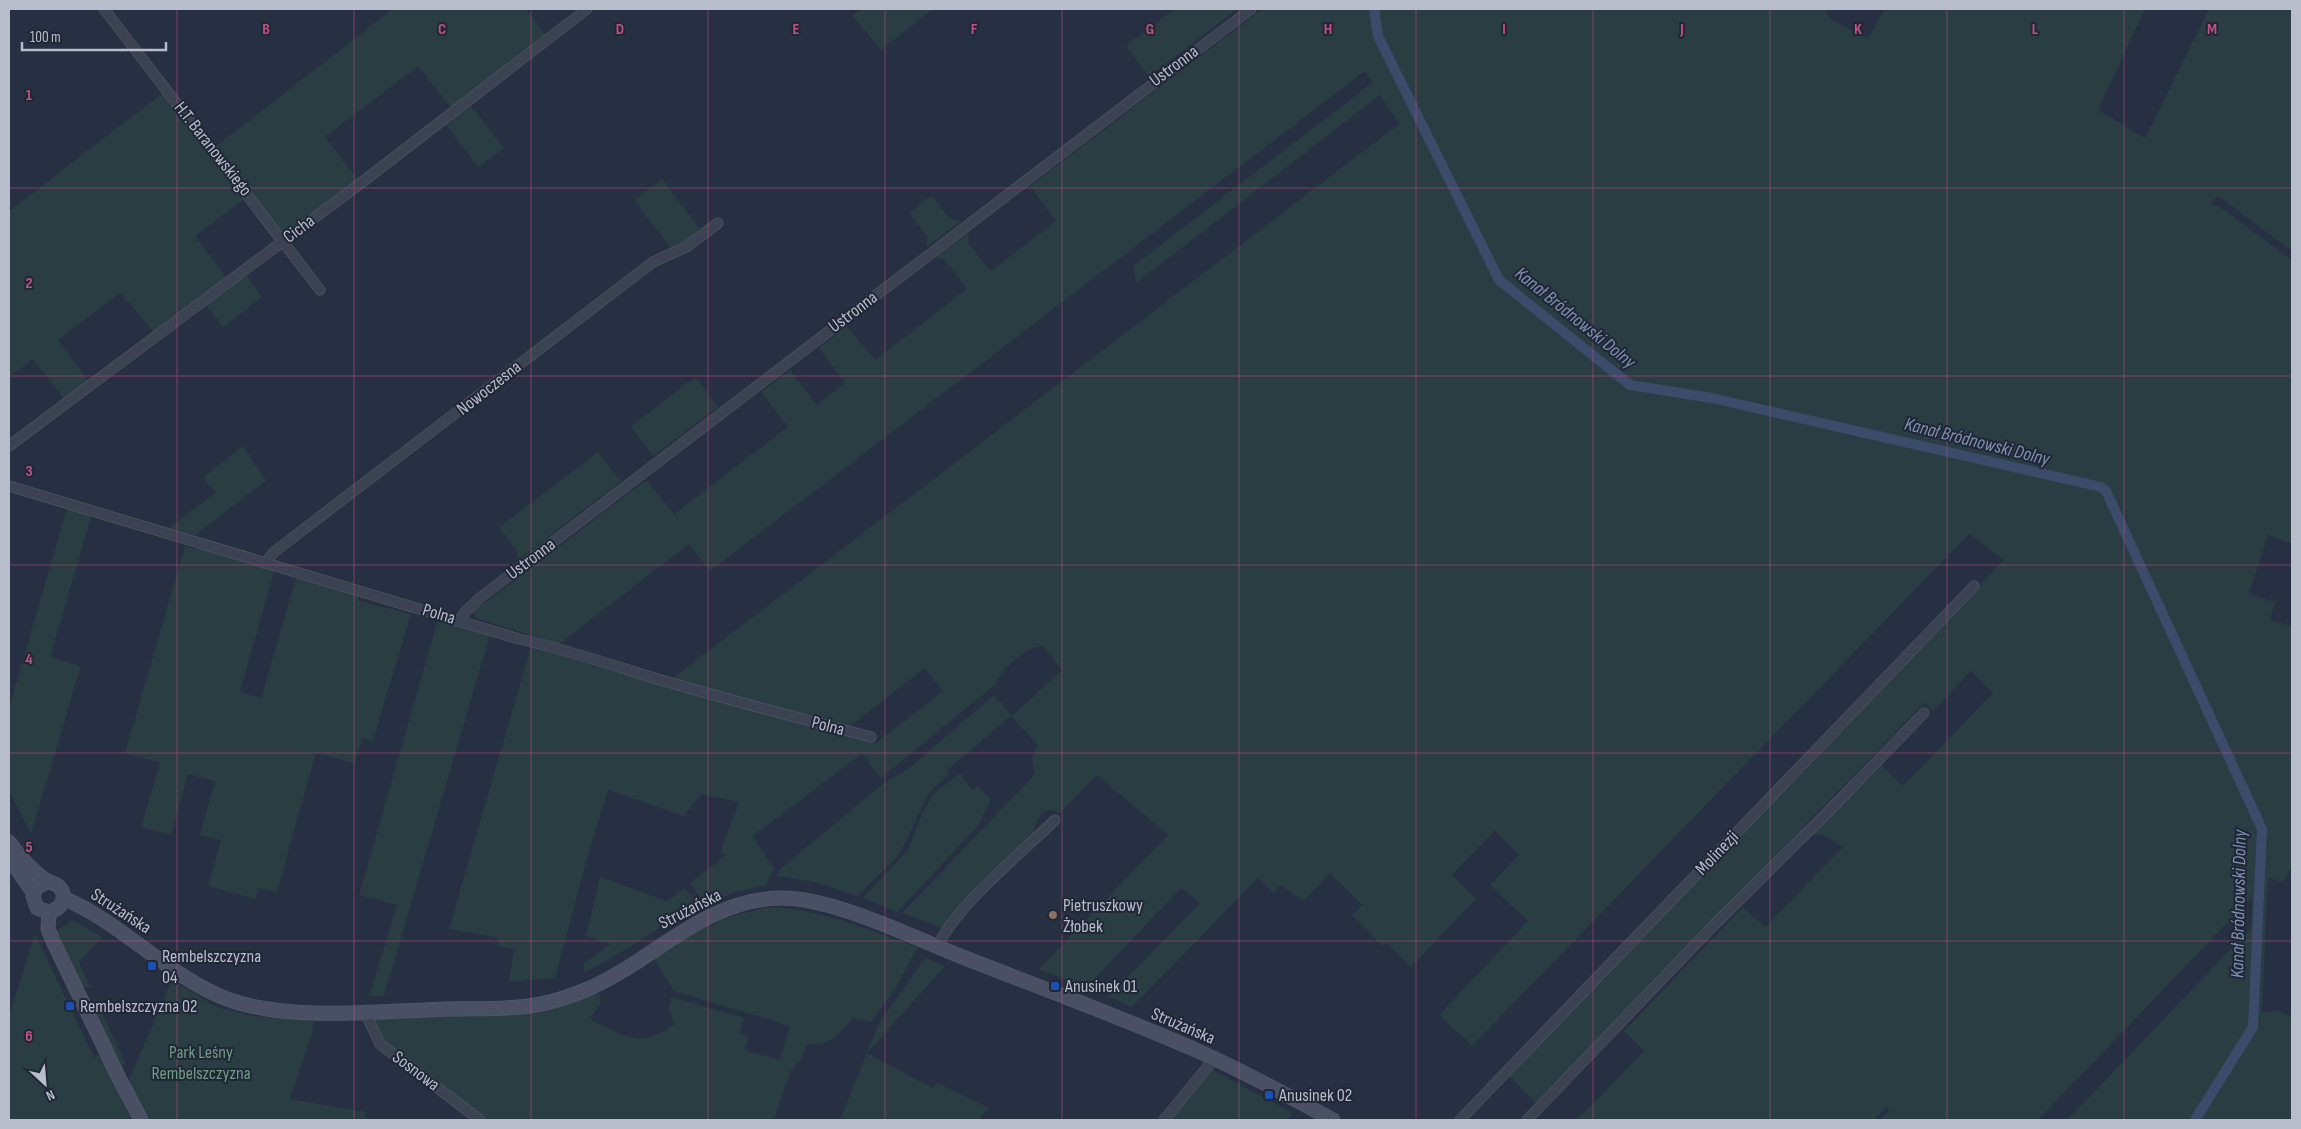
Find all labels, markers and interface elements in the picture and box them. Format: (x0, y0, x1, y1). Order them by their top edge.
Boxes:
scale bar (22, 20, 166, 52)
text: B (262, 20, 270, 39)
text: C (438, 20, 446, 39)
text: D (616, 20, 624, 39)
text: E (793, 20, 800, 39)
text: F (971, 20, 978, 39)
text: G (1146, 20, 1154, 39)
text: H (1324, 20, 1332, 39)
text: I (1502, 20, 1506, 39)
text: J (1679, 20, 1684, 39)
text: K (1854, 20, 1862, 39)
text: L (2032, 20, 2039, 39)
text: M (2207, 20, 2217, 39)
text: 100 m (30, 28, 61, 47)
street label: Ustronna (1145, 41, 1203, 91)
text: 1 (26, 86, 33, 105)
street label: H.T. Baranowskiego (170, 98, 256, 200)
street label: Cicha (279, 210, 319, 248)
water label: Kanał Bródnowski Dolny (1510, 262, 1641, 374)
text: 2 (25, 274, 33, 293)
street label: Ustronna (824, 287, 882, 337)
street label: Nowoczesna (453, 356, 525, 420)
water label: Kanał Bródnowski Dolny (1902, 413, 2053, 471)
text: 3 (25, 462, 33, 481)
street label: Ustronna (502, 534, 560, 584)
street label: Polna (420, 599, 458, 629)
text: 4 (25, 650, 33, 669)
street label: Polna (809, 712, 847, 740)
street label: Molinezji (1691, 827, 1743, 879)
water label: Kanał Bródnowski Dolny (2226, 829, 2252, 978)
text: 5 (25, 838, 33, 857)
street label: Strużańska (87, 884, 155, 938)
street label: Strużańska (655, 884, 725, 934)
place label: Pietruszkowy Żłobek (1063, 895, 1143, 937)
marker: Pietruszkowy Żłobek (1047, 909, 1059, 921)
place label: Rembelszczyzna 04 (162, 946, 261, 988)
marker: Rembelszczyzna 04 (146, 960, 158, 972)
place label: Anusinek 01 (1064, 976, 1138, 997)
marker: Anusinek 01 (1049, 980, 1061, 992)
place label: Rembelszczyzna 02 (80, 996, 197, 1017)
marker: Rembelszczyzna 02 (64, 1000, 76, 1012)
street label: Strużańska (1148, 1003, 1218, 1049)
text: 6 (25, 1027, 33, 1046)
park label: Park Leśny Rembelszczyzna (151, 1042, 251, 1084)
street label: Sosnowa (388, 1047, 444, 1096)
north arrow (20, 1059, 70, 1109)
place label: Anusinek 02 (1278, 1085, 1352, 1106)
text: N (43, 1086, 58, 1105)
marker: Anusinek 02 (1263, 1089, 1275, 1101)

